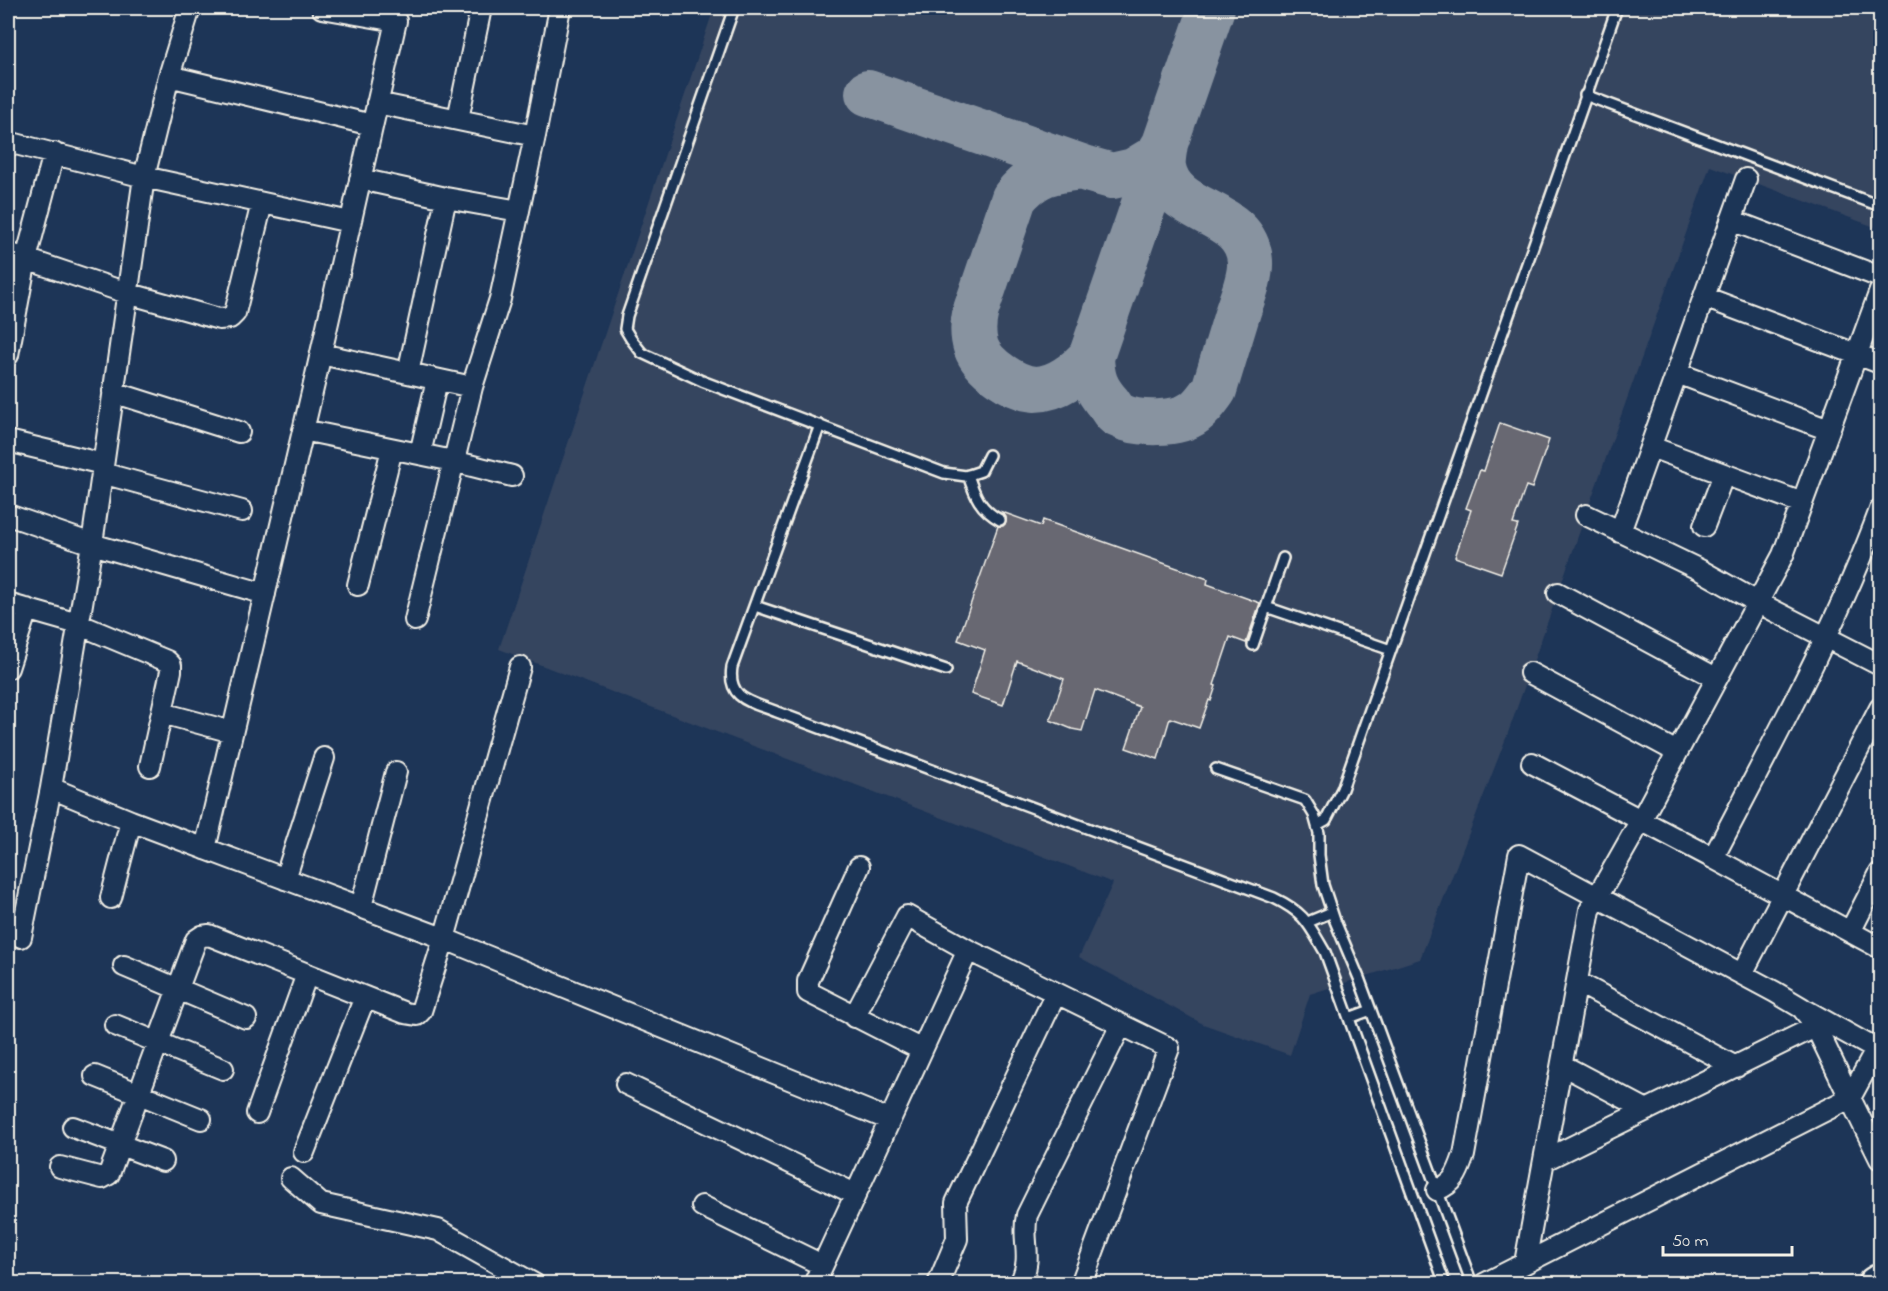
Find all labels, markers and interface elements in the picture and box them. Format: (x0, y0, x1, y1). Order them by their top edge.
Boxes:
scale bar (1663, 1219, 1792, 1257)
text: 50 m (1672, 1229, 1709, 1255)

